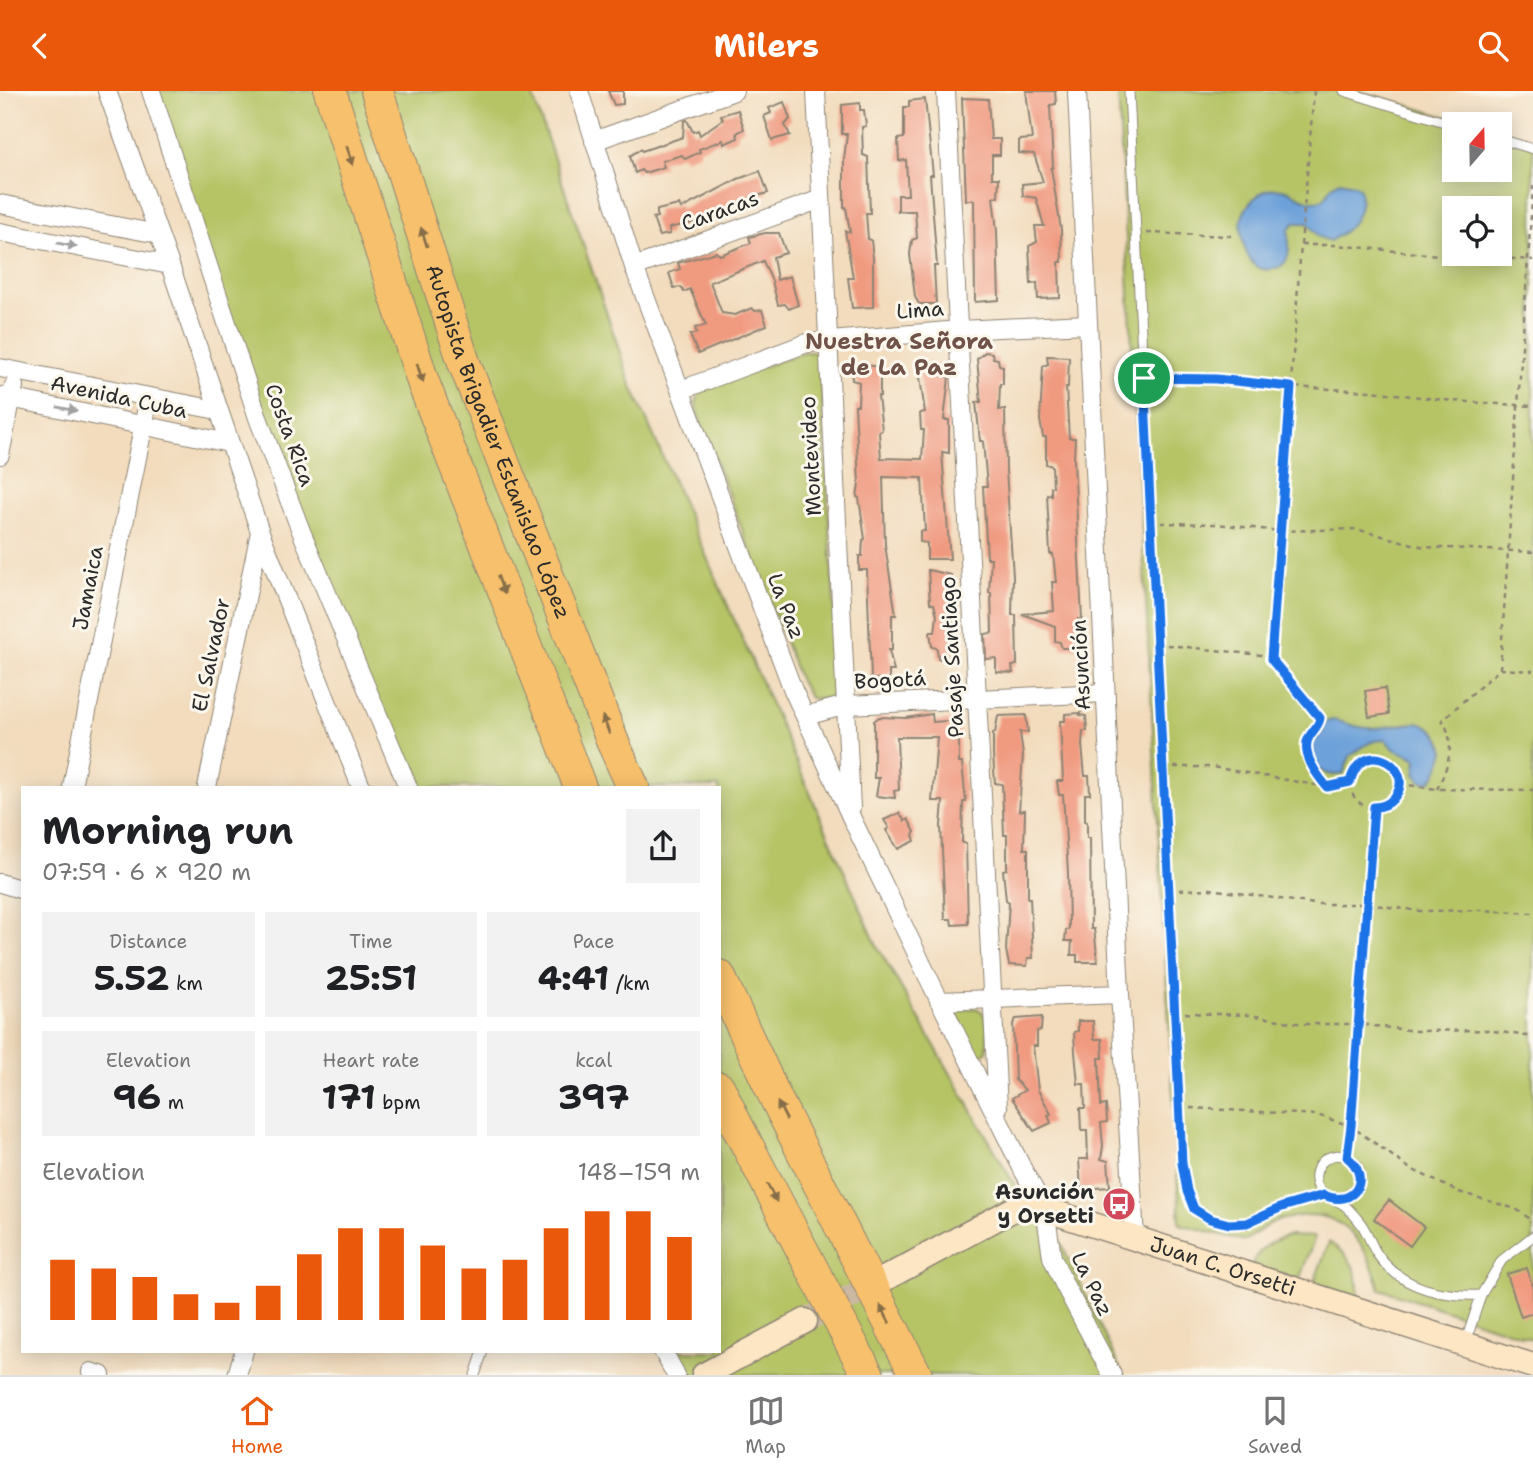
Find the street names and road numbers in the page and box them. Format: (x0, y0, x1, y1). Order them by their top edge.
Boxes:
street label: Caracas (677, 184, 763, 238)
street label: Autopista Brigadier Estanislao López (419, 261, 577, 623)
street label: Lima (895, 294, 945, 326)
street label: Avenida Cuba (48, 369, 190, 425)
street label: Costa Rica (259, 380, 321, 490)
street label: Montevideo (794, 395, 828, 517)
street label: Jamaica (66, 543, 110, 633)
street label: La Paz (761, 569, 811, 643)
street label: Pasaje Santiago (934, 576, 970, 738)
street label: El Salvador (185, 595, 237, 715)
street label: Asunción (1065, 619, 1097, 711)
street label: Bogotá (853, 664, 927, 696)
street label: Juan C. Orsetti (1146, 1230, 1299, 1303)
street label: La Paz (1064, 1247, 1120, 1321)

